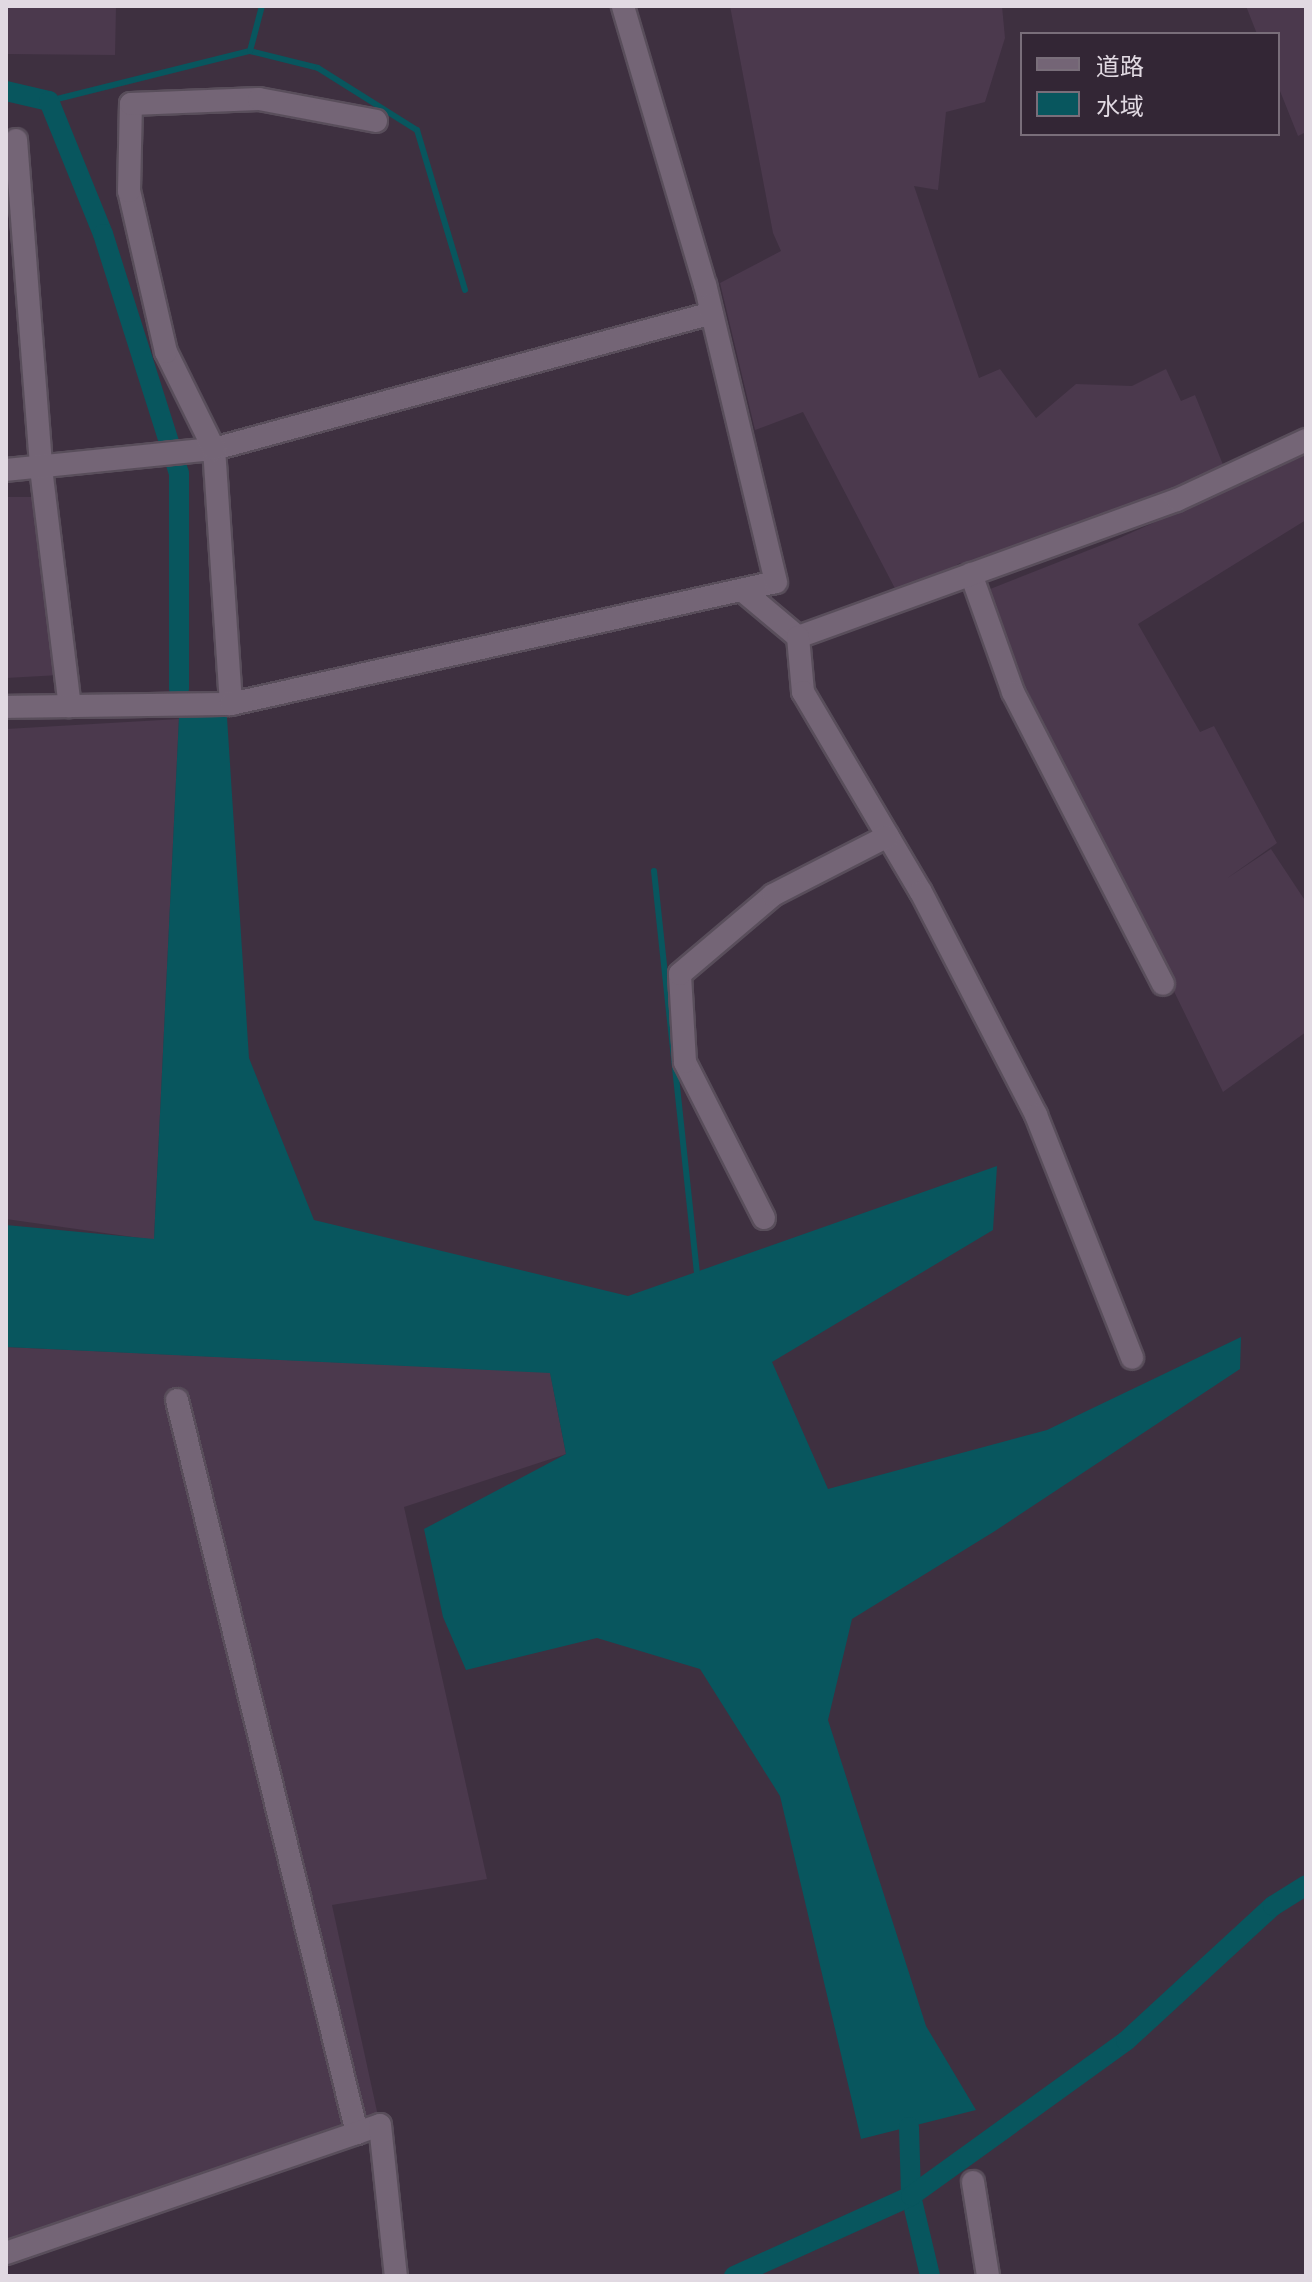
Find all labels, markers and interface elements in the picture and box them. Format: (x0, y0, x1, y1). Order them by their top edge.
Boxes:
legend (1020, 32, 1280, 136)
text: 道路 (1096, 50, 1144, 82)
text: 水域 (1096, 90, 1144, 122)

